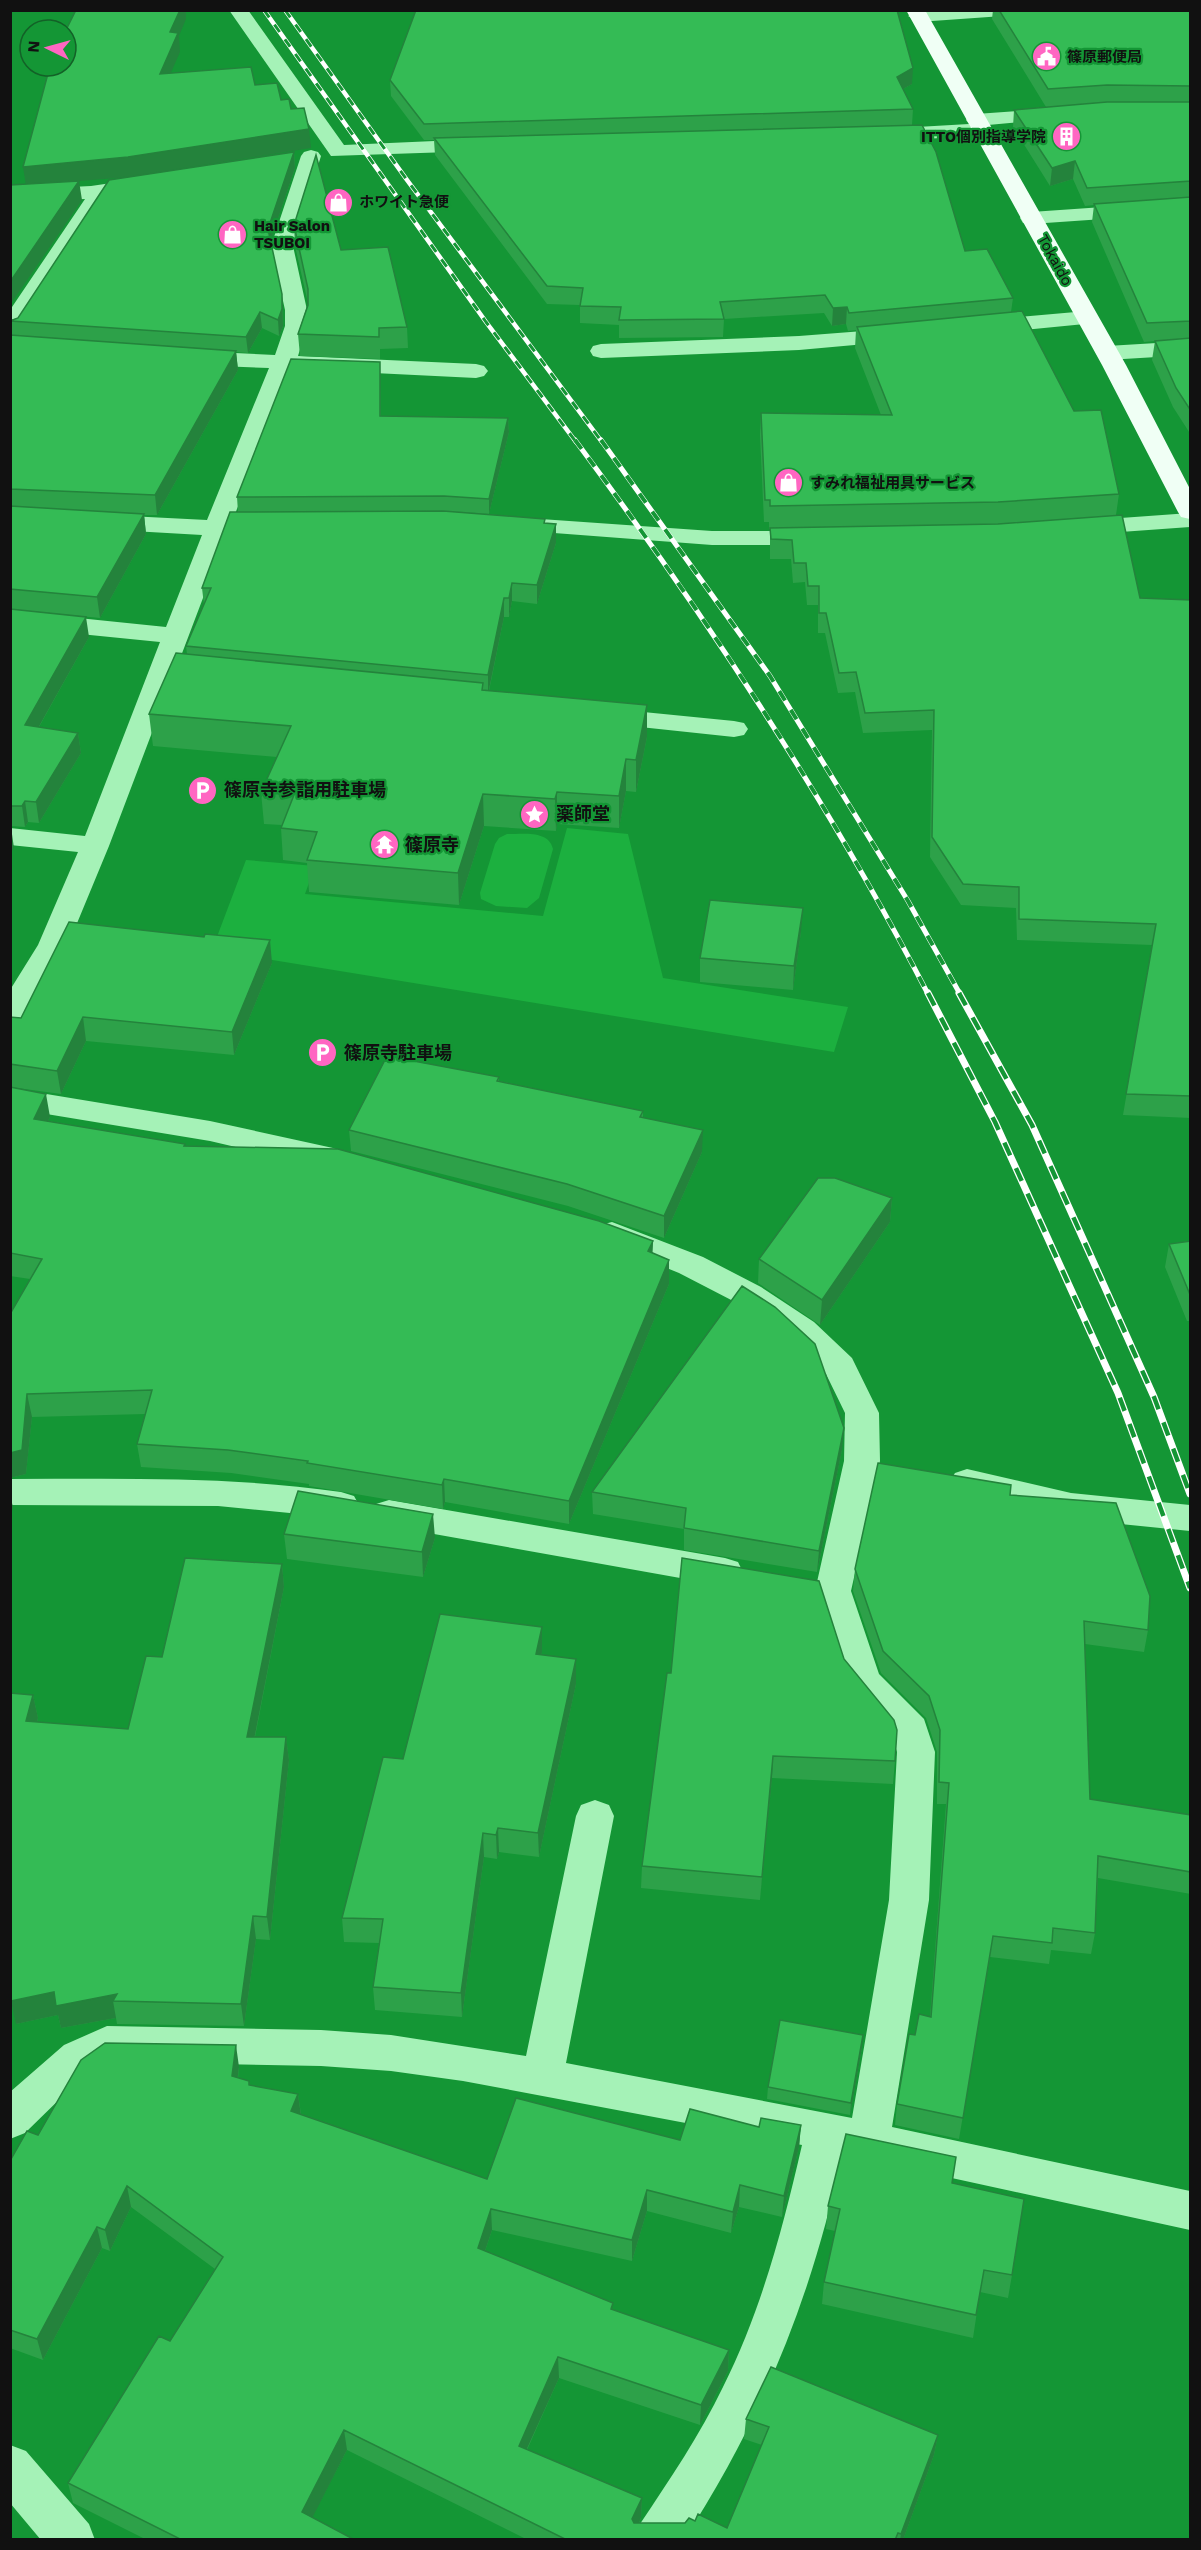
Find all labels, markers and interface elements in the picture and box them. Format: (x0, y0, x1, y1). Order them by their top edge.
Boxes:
north arrow (18, 18, 78, 78)
text: N (24, 40, 44, 53)
public building icon: 篠原郵便局 (1030, 41, 1062, 73)
place label: 篠原郵便局 (1067, 48, 1142, 66)
building icon: ITTO個別指導学院 (1051, 121, 1083, 153)
place label: ITTO個別指導学院 (921, 128, 1046, 146)
shop icon: ホワイト急便 (322, 186, 354, 218)
place label: ホワイト急便 (359, 193, 449, 211)
place label: Hair Salon TSUBOI (254, 217, 330, 252)
shop icon: Hair Salon TSUBOI (217, 219, 249, 251)
street label: Tokaido (1034, 231, 1076, 289)
shop icon: すみれ福祉用具サービス (773, 467, 805, 499)
place label: すみれ福祉用具サービス (810, 474, 975, 492)
parking icon: 篠原寺参詣用駐車場 (187, 774, 219, 806)
place label: 篠原寺参詣用駐車場 (224, 779, 386, 800)
place icon: 薬師堂 (519, 798, 551, 830)
place label: 薬師堂 (556, 803, 610, 824)
temple icon: 篠原寺 (368, 829, 400, 861)
place label: 篠原寺 (405, 834, 459, 855)
parking icon: 篠原寺駐車場 (307, 1037, 339, 1069)
place label: 篠原寺駐車場 (344, 1042, 452, 1063)

